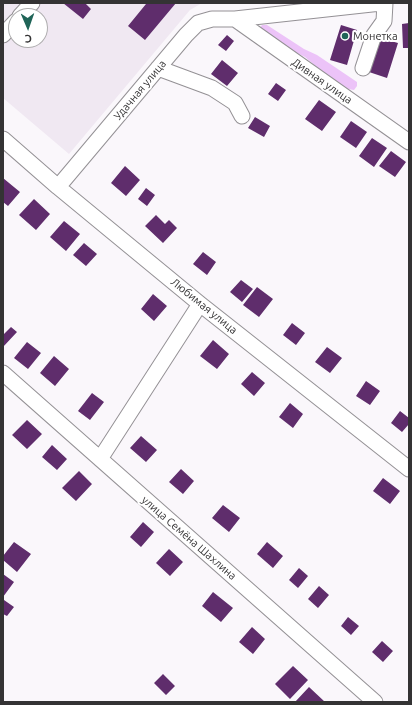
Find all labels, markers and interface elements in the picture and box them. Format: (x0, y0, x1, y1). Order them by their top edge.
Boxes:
north arrow (8, 8, 48, 48)
place label: Монетка (353, 29, 398, 43)
marker: Монетка (340, 31, 350, 41)
text: С (25, 33, 32, 45)
street label: Дивная улица (289, 55, 355, 107)
street label: Удачная улица (111, 57, 169, 123)
street label: Любимая улица (168, 275, 240, 337)
street label: улица Семёна Шахлина (139, 493, 239, 583)

